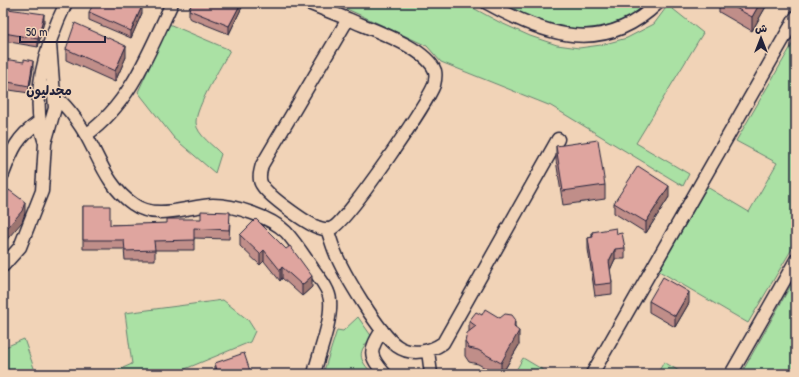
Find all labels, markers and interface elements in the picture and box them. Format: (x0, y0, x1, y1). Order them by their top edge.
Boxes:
scale bar (20, 18, 105, 44)
north arrow (741, 18, 781, 58)
text: ش (755, 21, 767, 35)
text: 50 m (26, 23, 47, 40)
district label: مجدليون (26, 81, 72, 99)

